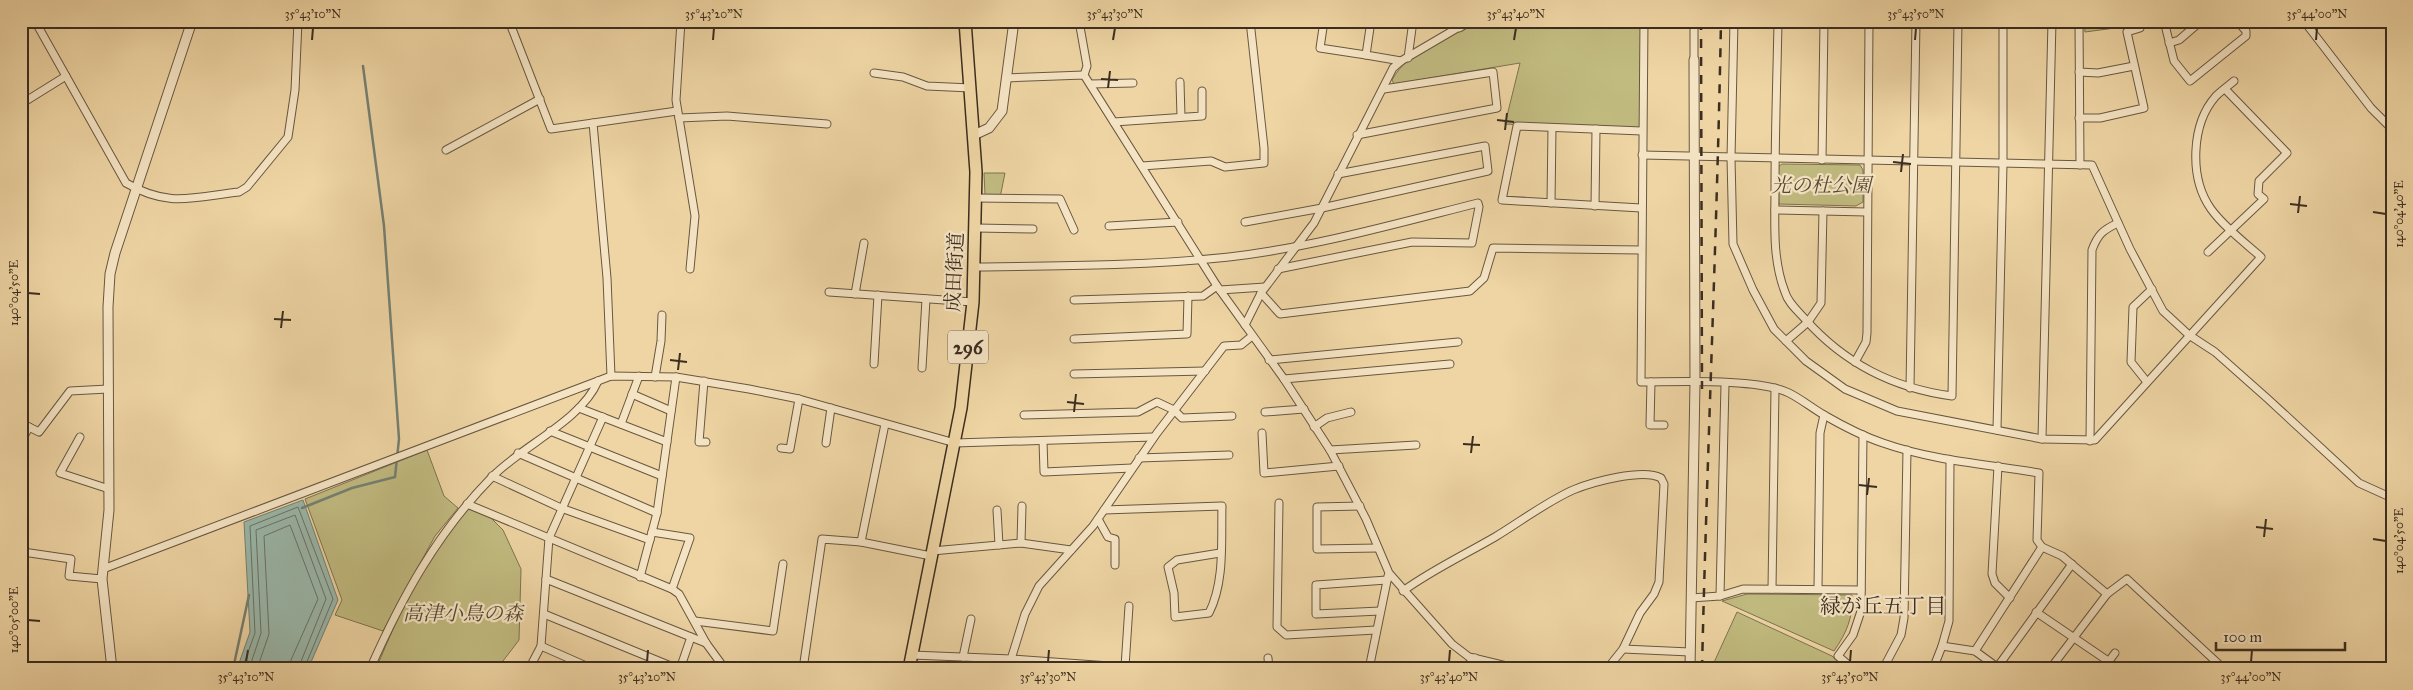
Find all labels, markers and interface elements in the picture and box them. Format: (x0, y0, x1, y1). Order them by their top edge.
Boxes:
text: 35°43'10"N (285, 7, 341, 21)
text: 35°43'20"N (685, 7, 743, 21)
text: 35°43'30"N (1087, 7, 1143, 21)
text: 35°43'40"N (1487, 7, 1545, 21)
text: 35°43'50"N (1887, 7, 1945, 21)
text: 35°44'00"N (2287, 7, 2347, 21)
park label: 光の杜公園 (1771, 173, 1874, 197)
text: 140°04'40"E (2392, 180, 2406, 248)
street label: 成田街道 (940, 231, 968, 313)
text: 140°04'50"E (7, 260, 21, 326)
road number: 296 (948, 331, 988, 364)
text: 140°04'50"E (2392, 508, 2406, 574)
text: 140°05'00"E (7, 586, 21, 653)
district label: 緑が丘五丁目 (1820, 593, 1946, 619)
park label: 高津小鳥の森 (403, 601, 525, 625)
scale bar (2216, 620, 2344, 652)
text: 100 m (2223, 628, 2263, 646)
text: 35°43'10"N (218, 670, 274, 684)
text: 35°43'20"N (618, 670, 676, 684)
text: 35°43'30"N (1020, 670, 1076, 684)
text: 35°43'40"N (1420, 670, 1478, 684)
text: 35°43'50"N (1821, 670, 1879, 684)
text: 35°44'00"N (2221, 670, 2281, 684)

